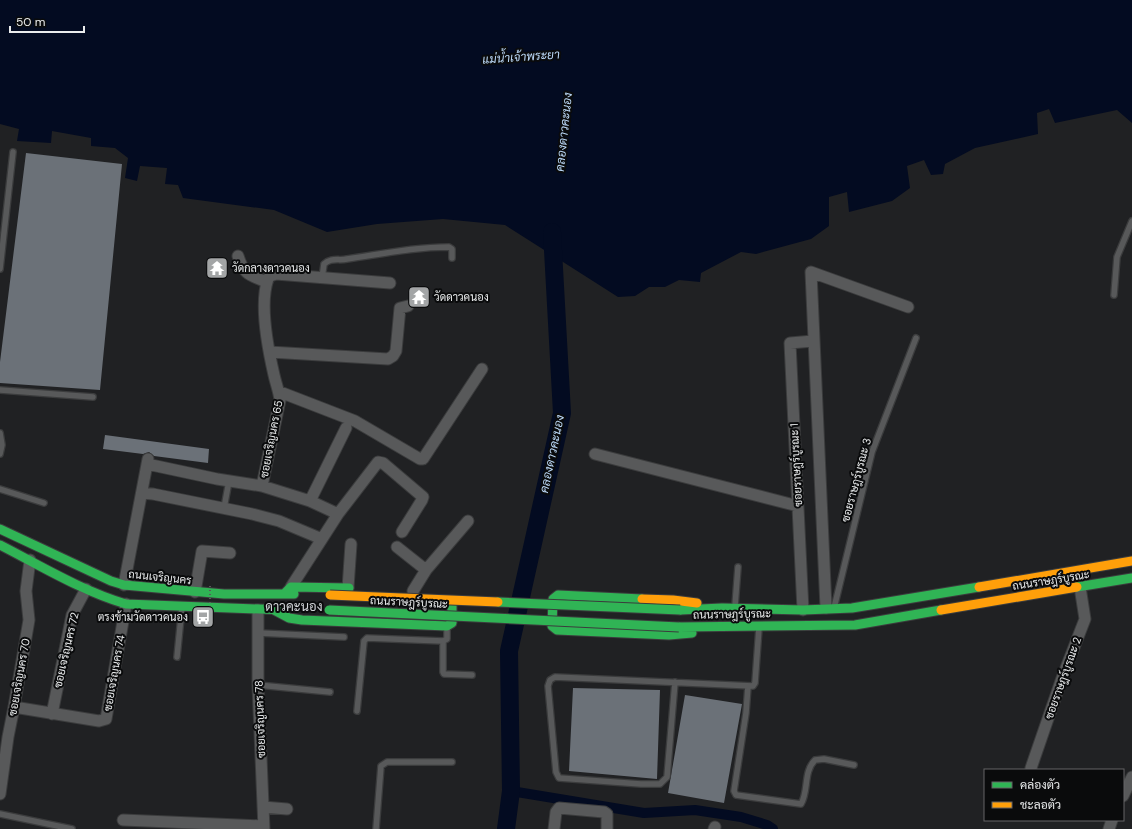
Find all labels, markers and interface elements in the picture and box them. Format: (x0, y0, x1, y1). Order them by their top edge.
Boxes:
scale bar (10, 8, 84, 34)
text: 50 m (16, 14, 45, 30)
water label: แม่น้ำเจ้าพระยา (482, 43, 560, 68)
water label: คลองดาวคะนอง (552, 91, 576, 172)
temple icon: วัดกลางดาวคนอง (204, 255, 230, 281)
place label: วัดกลางดาวคนอง (232, 261, 310, 275)
temple icon: วัดดาวคนอง (406, 284, 432, 310)
place label: วัดดาวคนอง (434, 290, 489, 304)
street label: ซอยเจริญนคร 65 (257, 399, 285, 479)
water label: คลองดาวคะนอง (536, 413, 568, 495)
street label: ซอยราษฎร์บูรณะ 1 (786, 423, 806, 507)
street label: ซอยราษฎร์บูรณะ 3 (837, 436, 875, 524)
street label: ถนนราษฎร์บูรณะ (1011, 566, 1091, 594)
street label: ถนนเจริญนคร (128, 567, 192, 587)
street label: ถนนราษฎร์บูรณะ (370, 592, 448, 612)
district label: ดาวคะนอง (265, 598, 323, 615)
bus stop icon: ตรงข้ามวัดดาวคนอง (190, 604, 216, 630)
street label: ถนนราษฎร์บูรณะ (693, 605, 771, 623)
place label: ตรงข้ามวัดดาวคนอง (98, 610, 188, 624)
street label: ซอยเจริญนคร 72 (50, 611, 82, 689)
street label: ซอยเจริญนคร 74 (100, 633, 128, 712)
street label: ซอยราษฎร์บูรณะ 2 (1041, 635, 1085, 721)
street label: ซอยเจริญนคร 70 (5, 637, 33, 717)
street label: ซอยเจริญนคร 78 (252, 680, 268, 758)
legend (984, 769, 1124, 821)
text: คล่องตัว (1020, 777, 1060, 793)
text: ชะลอตัว (1020, 797, 1061, 813)

